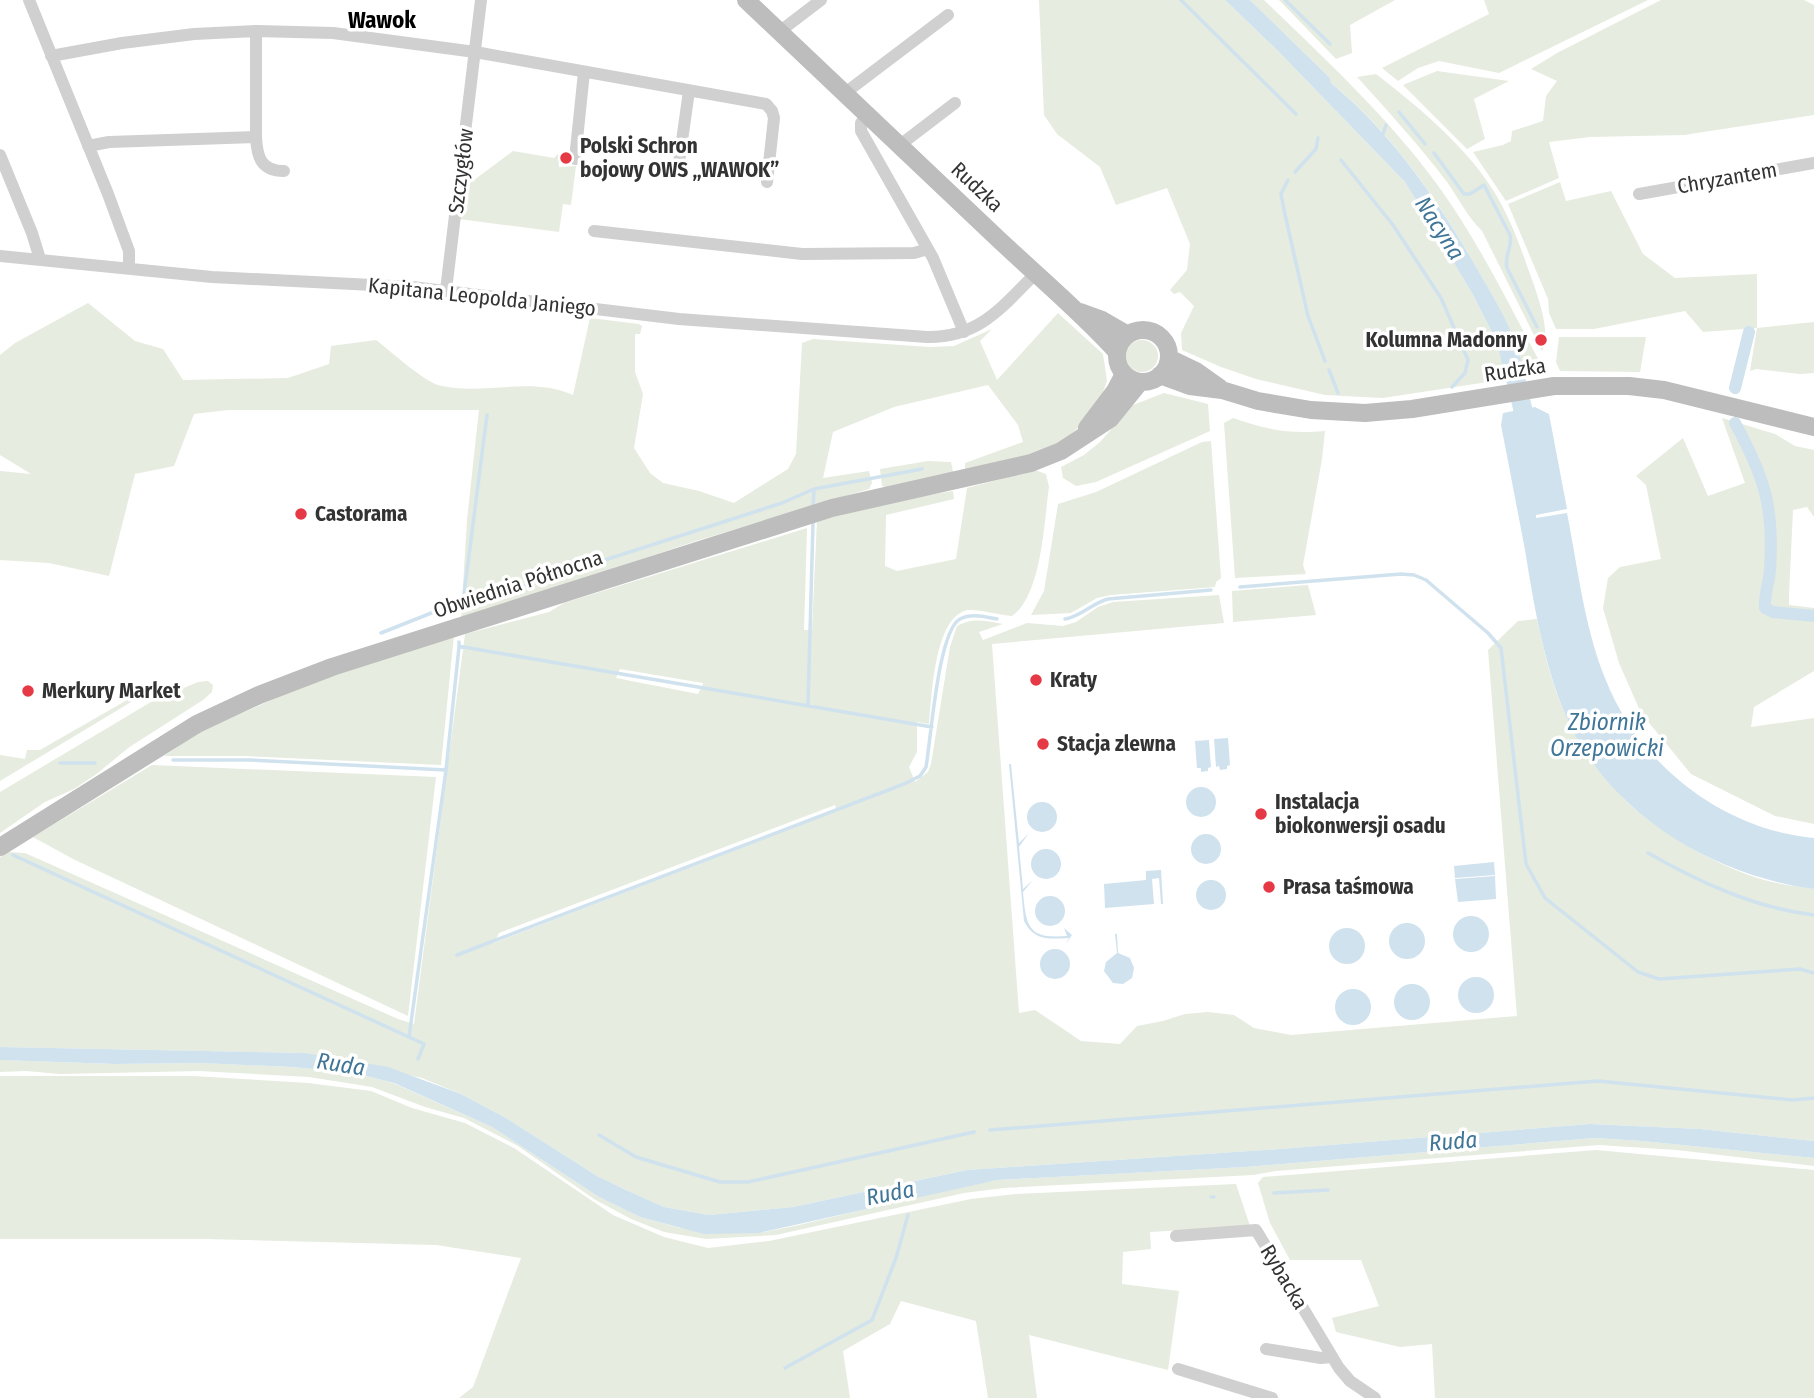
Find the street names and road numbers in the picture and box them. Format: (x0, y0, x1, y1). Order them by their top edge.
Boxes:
street label: Szczygłów (443, 127, 479, 215)
street label: Rudzka (946, 156, 1008, 218)
street label: Chryzantem (1675, 156, 1779, 200)
street label: Kapitana Leopolda Janiego (367, 272, 597, 322)
street label: Rudzka (1482, 352, 1548, 388)
street label: Obwiednia Północna (430, 544, 606, 624)
street label: Rybacka (1255, 1240, 1313, 1314)

